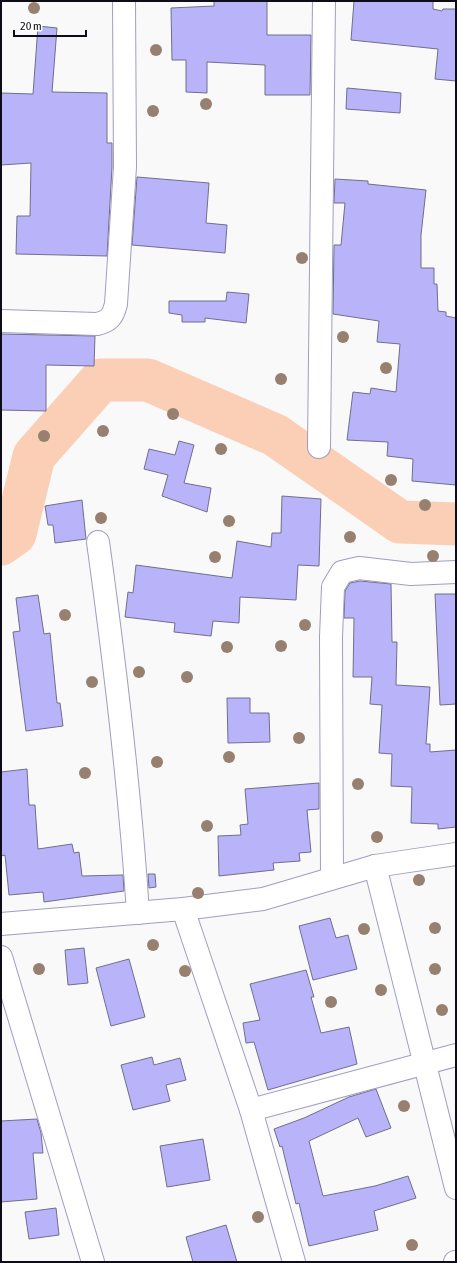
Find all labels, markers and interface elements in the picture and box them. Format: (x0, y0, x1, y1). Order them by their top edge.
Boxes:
scale bar (14, 12, 86, 38)
text: 20 m (20, 19, 42, 33)

